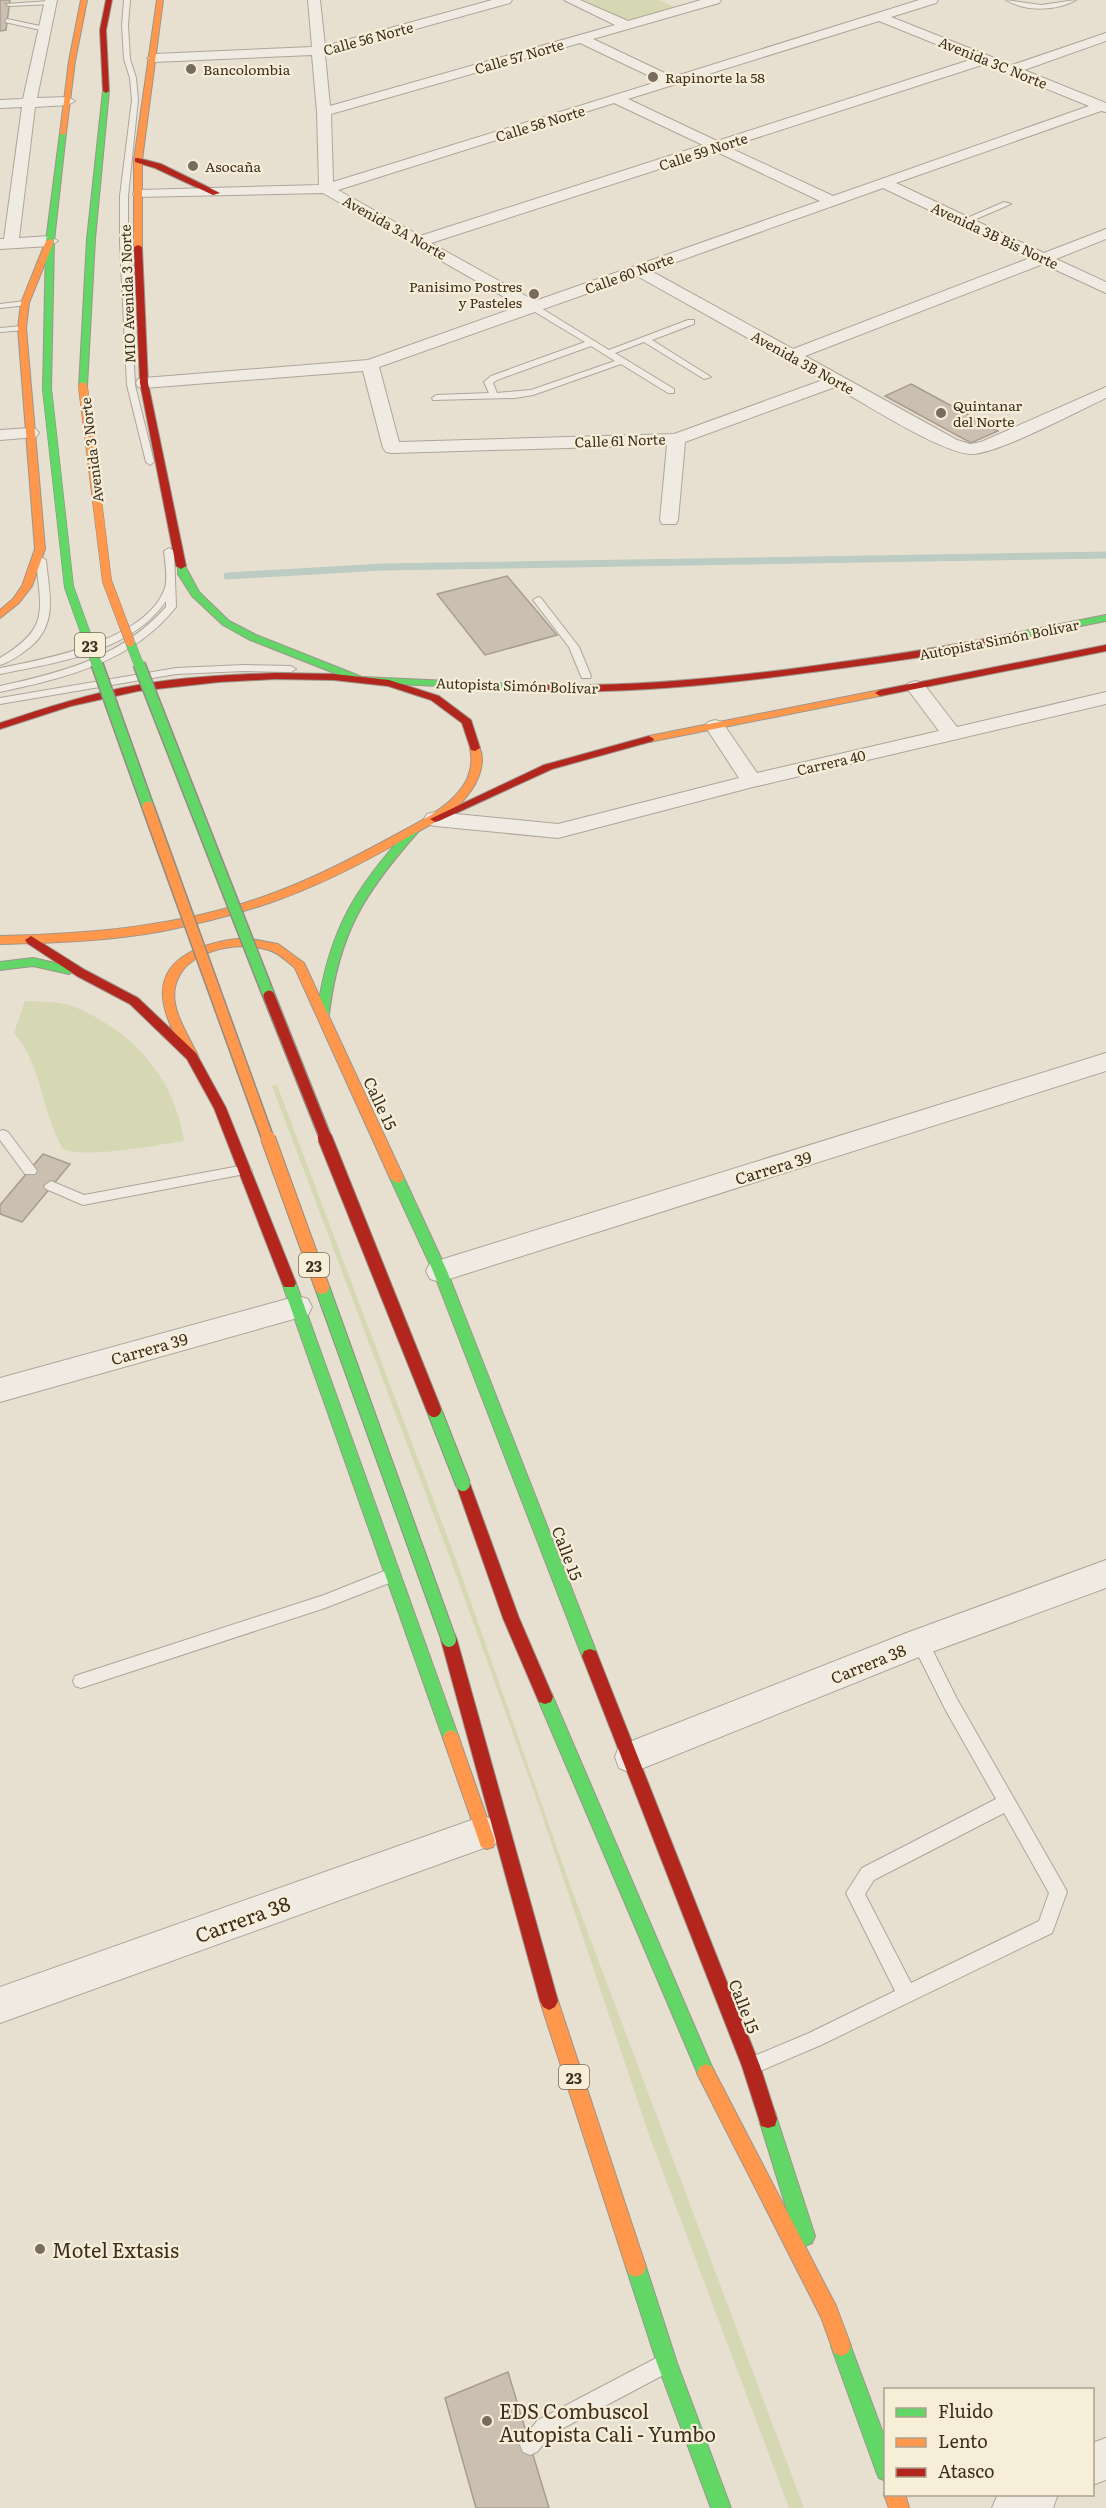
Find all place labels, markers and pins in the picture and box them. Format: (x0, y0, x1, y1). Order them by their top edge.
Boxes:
place label: Bancolombia (203, 59, 291, 79)
marker: Bancolombia (184, 62, 198, 76)
place label: Rapinorte la 58 (665, 67, 765, 87)
marker: Rapinorte la 58 (646, 70, 660, 84)
place label: Asocaña (205, 156, 261, 176)
marker: Asocaña (186, 159, 200, 173)
place label: Panisimo Postres y Pasteles (409, 276, 522, 312)
marker: Panisimo Postres y Pasteles (527, 287, 541, 301)
place label: Quintanar del Norte (953, 395, 1023, 431)
marker: Quintanar del Norte (934, 406, 948, 420)
place label: Motel Extasis (52, 2234, 179, 2264)
marker: Motel Extasis (33, 2242, 47, 2256)
place label: EDS Combuscol Autopista Cali - Yumbo (499, 2395, 716, 2448)
marker: EDS Combuscol Autopista Cali - Yumbo (480, 2414, 494, 2428)

